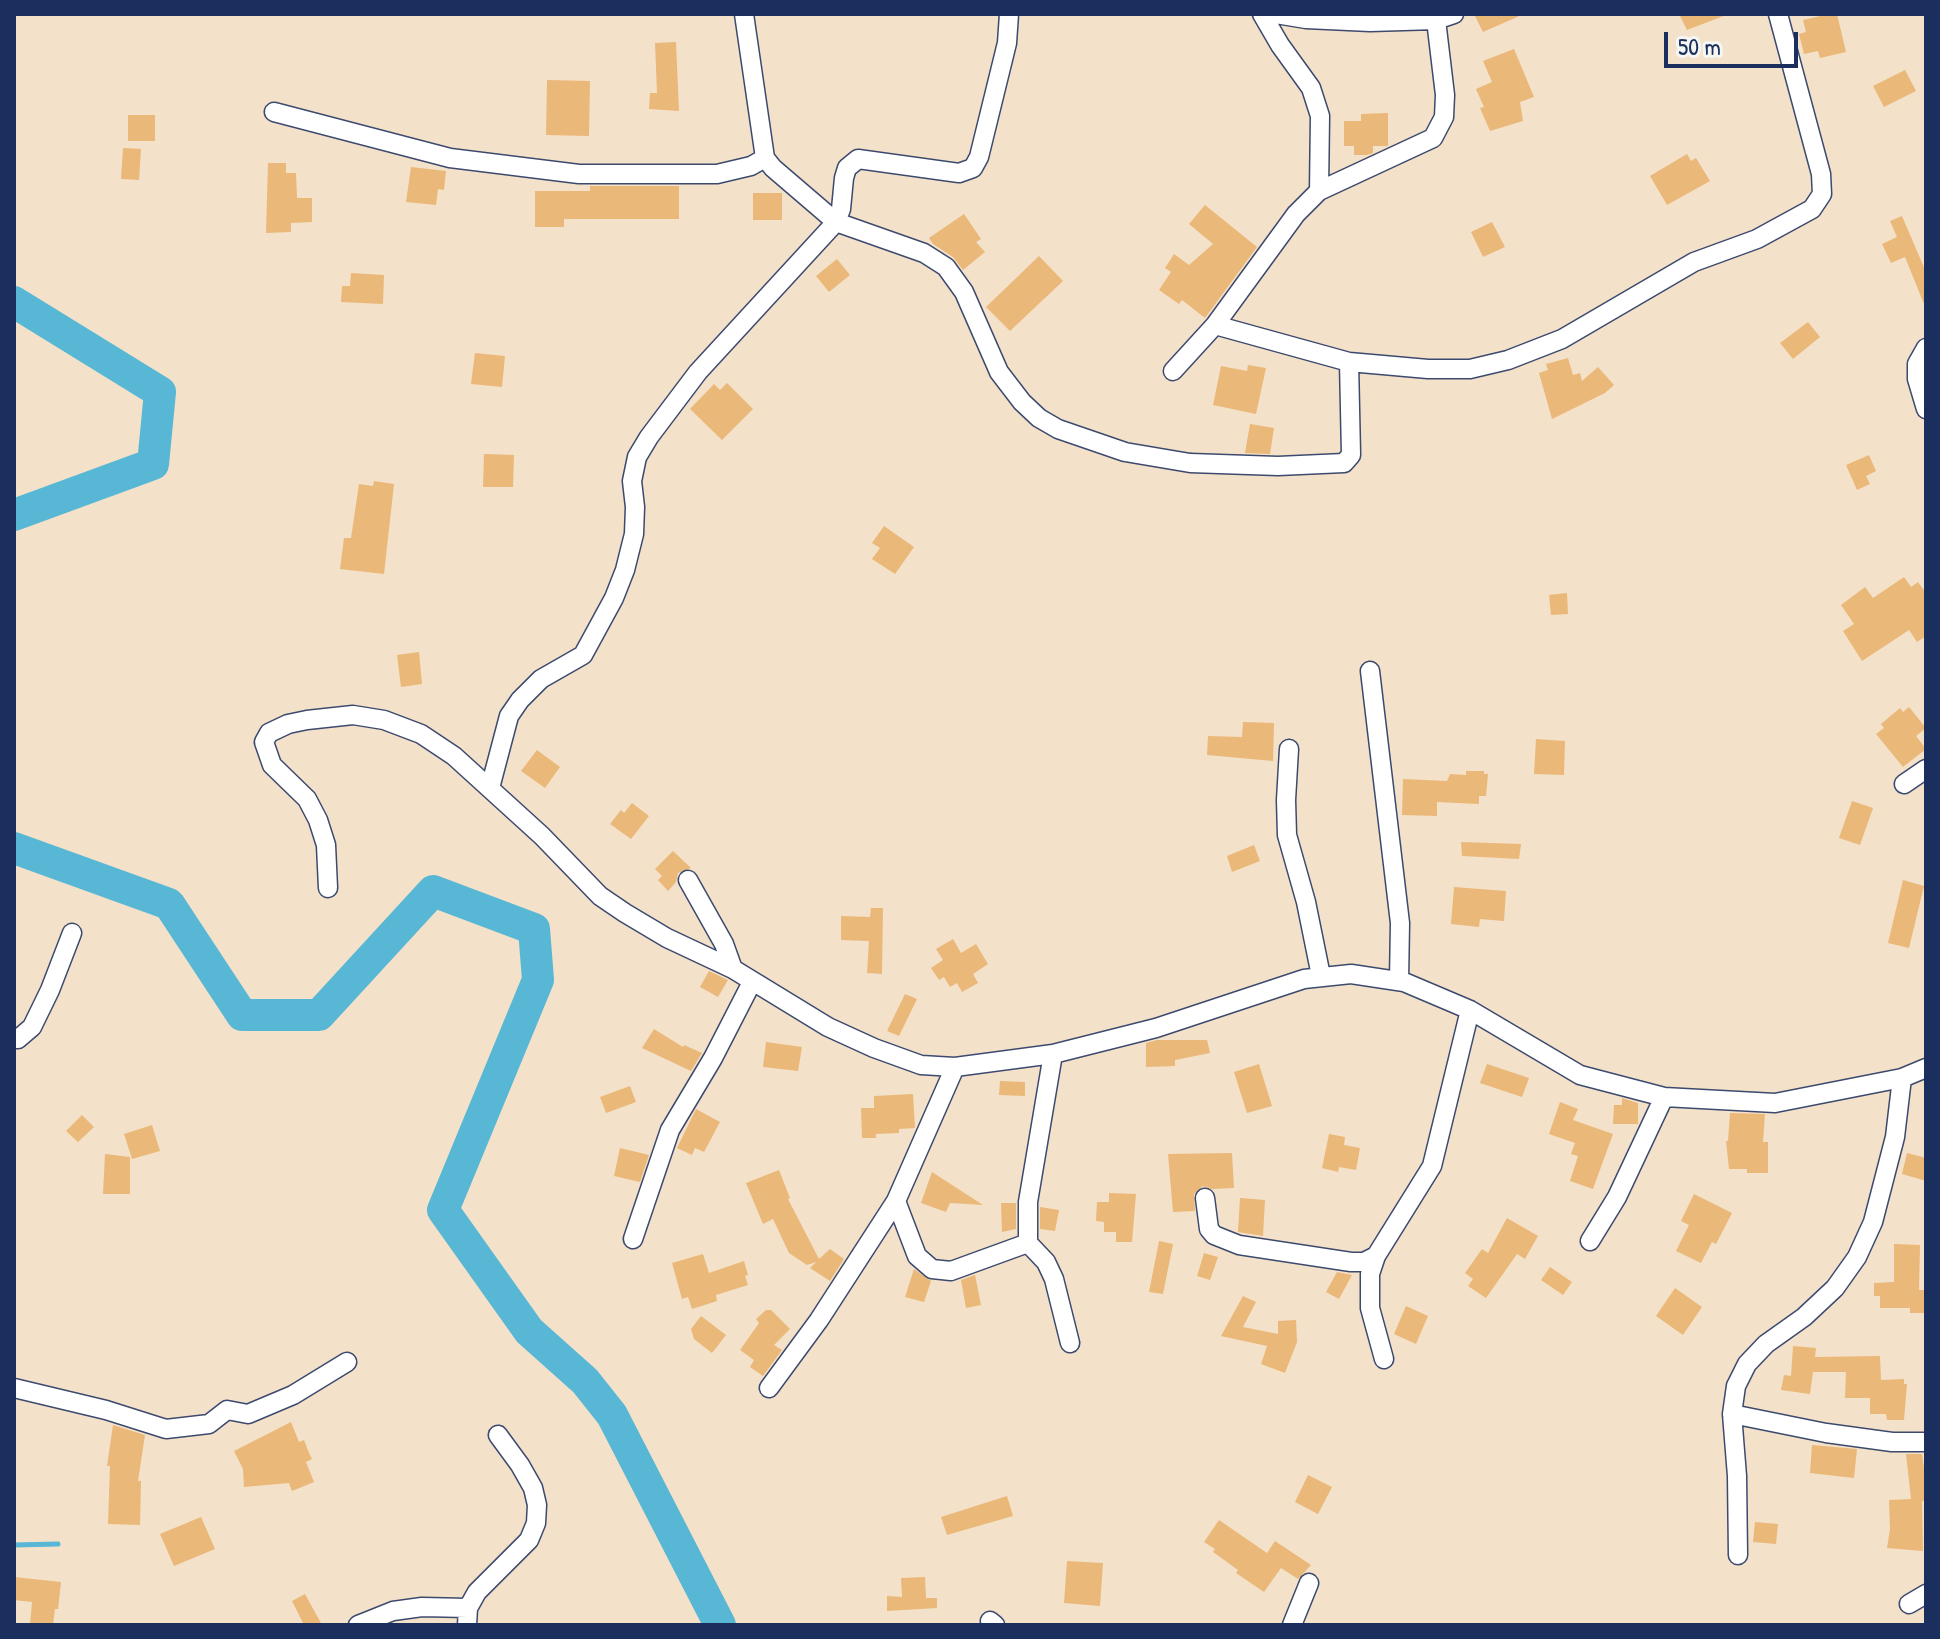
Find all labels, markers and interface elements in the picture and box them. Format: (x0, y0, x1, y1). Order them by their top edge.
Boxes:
scale bar (1668, 16, 1802, 66)
text: 50 m (1678, 30, 1721, 62)

